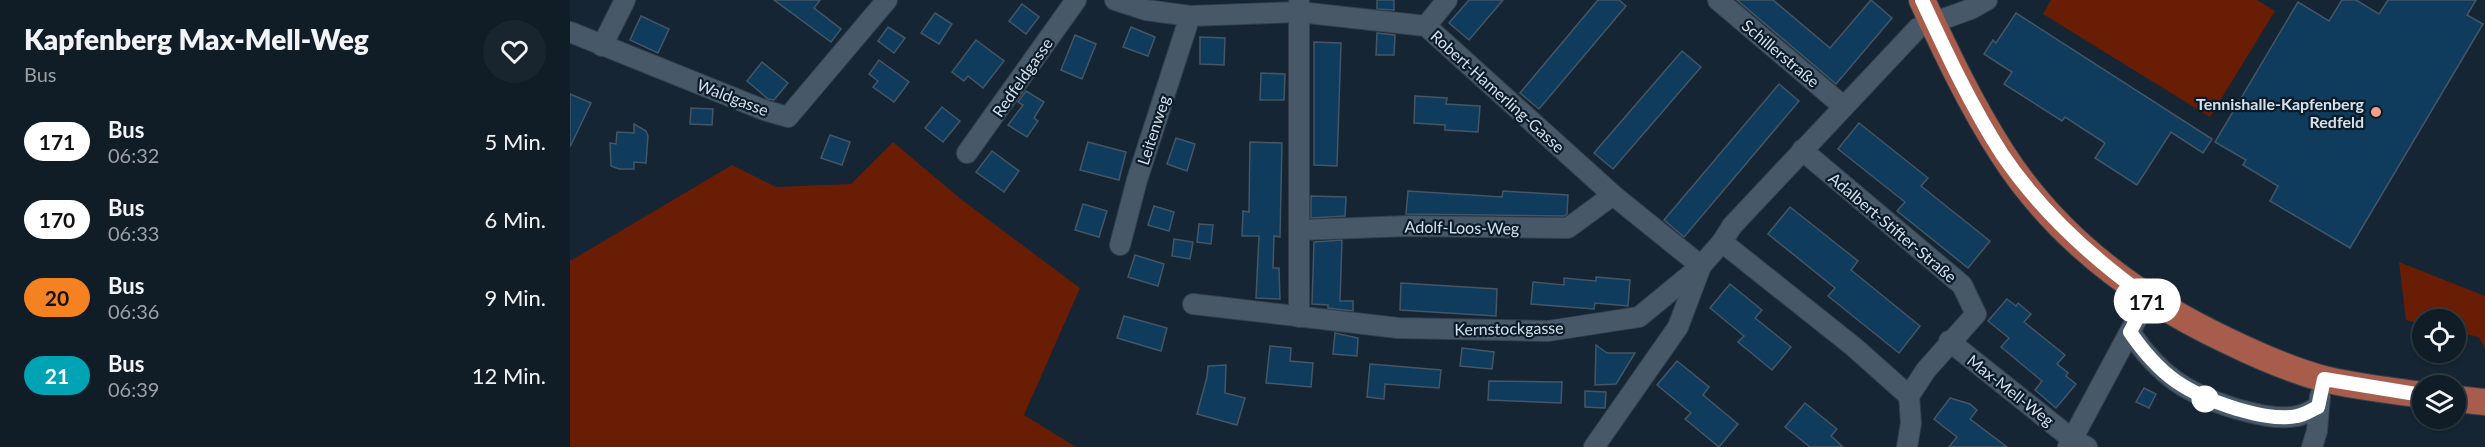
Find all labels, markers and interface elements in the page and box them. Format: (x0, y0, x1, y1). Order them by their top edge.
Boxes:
street label: Schillerstraße (1739, 15, 1823, 91)
button: heart (483, 20, 546, 83)
text: Kapfenberg Max-Mell-Weg (24, 22, 369, 56)
street label: Robert-Hamerling-Gasse (1427, 26, 1569, 156)
street label: Redfeldgasse (988, 34, 1056, 120)
text: Bus (24, 62, 57, 86)
street label: Waldgasse (695, 75, 771, 119)
street label: Leitenweg (1133, 93, 1173, 167)
place label: Tennishalle-Kapfenberg Redfeld (2196, 94, 2365, 131)
marker: Tennishalle-Kapfenberg Redfeld (2369, 105, 2383, 119)
text: Bus (108, 116, 144, 143)
text: 5 Min. (485, 128, 546, 155)
text: 171 (39, 129, 75, 154)
text: 06:32 (108, 143, 159, 167)
street label: Adalbert-Stifter-Straße (1825, 168, 1961, 286)
text: Bus (108, 194, 144, 221)
text: 6 Min. (485, 206, 546, 233)
text: 170 (39, 207, 75, 232)
street label: Adolf-Loos-Weg (1405, 217, 1519, 237)
text: 06:33 (108, 221, 159, 245)
text: Bus (108, 272, 144, 299)
line badge: 171 (2112, 282, 2182, 320)
text: 9 Min. (485, 284, 546, 311)
text: 20 (45, 285, 69, 310)
text: 171 (2129, 289, 2165, 314)
text: 06:36 (108, 299, 159, 323)
map controls (2412, 309, 2466, 429)
button: locate (2412, 309, 2466, 363)
street label: Kernstockgasse (1454, 318, 1564, 338)
text: Bus (108, 350, 144, 377)
street label: Max-Mell-Weg (1964, 350, 2058, 430)
text: 12 Min. (472, 362, 546, 389)
text: 21 (45, 363, 69, 388)
button: layers (2412, 375, 2466, 429)
text: 06:39 (108, 377, 159, 401)
unlabelled marker (2192, 386, 2218, 412)

